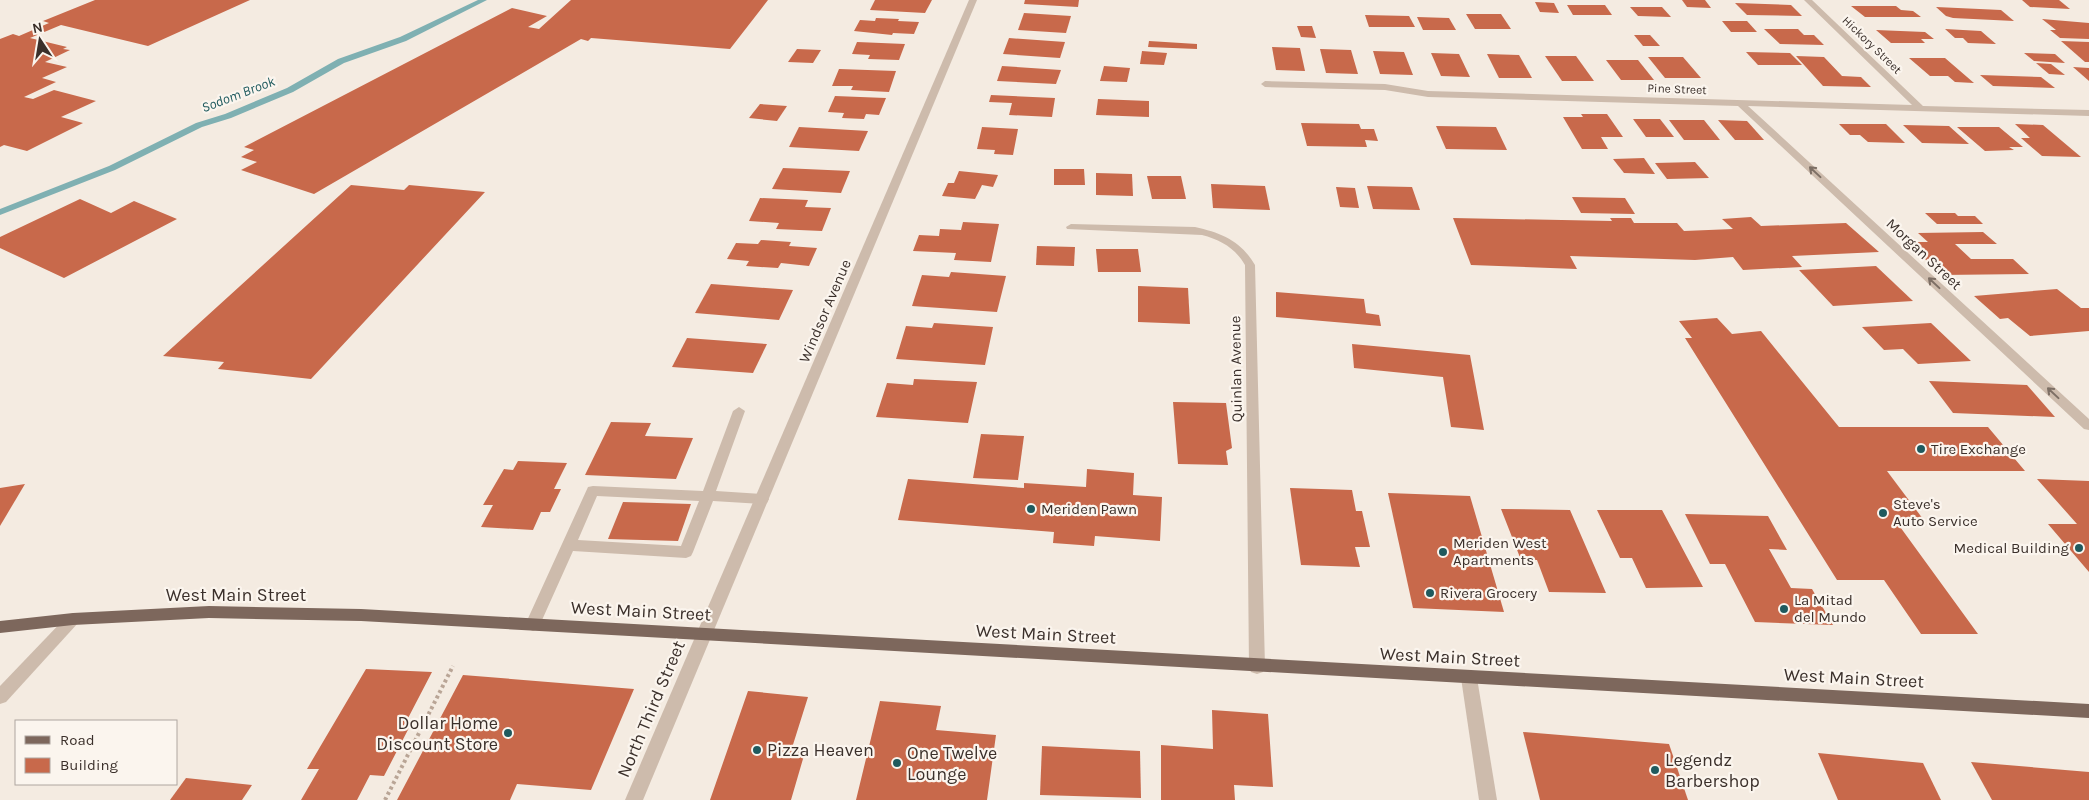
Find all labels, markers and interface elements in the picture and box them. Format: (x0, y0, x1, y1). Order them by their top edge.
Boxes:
street label: Hickory Street (1840, 13, 1905, 77)
north arrow (15, 15, 65, 65)
text: N (31, 18, 44, 37)
water label: Sodom Brook (199, 72, 278, 116)
street label: Pine Street (1647, 81, 1707, 97)
one-way arrow (1808, 167, 1821, 178)
street label: Morgan Street (1883, 214, 1966, 294)
street label: Windsor Avenue (795, 257, 855, 365)
one-way arrow (1927, 277, 1940, 289)
street label: Quinlan Avenue (1226, 315, 1246, 423)
one-way arrow (2047, 387, 2060, 399)
place label: Tire Exchange (1931, 440, 2026, 458)
marker: Tire Exchange (1915, 443, 1927, 455)
place label: Steve's Auto Service (1893, 495, 1978, 530)
place label: Meriden Pawn (1041, 500, 1137, 518)
marker: Meriden Pawn (1025, 503, 1037, 515)
marker: Steve's Auto Service (1877, 507, 1889, 519)
place label: Meriden West Apartments (1453, 534, 1547, 569)
place label: Medical Building (1954, 539, 2070, 557)
marker: Medical Building (2073, 542, 2085, 554)
marker: Meriden West Apartments (1437, 546, 1449, 558)
street label: West Main Street (166, 584, 306, 606)
place label: Rivera Grocery (1440, 584, 1537, 602)
marker: Rivera Grocery (1424, 587, 1436, 599)
place label: La Mitad del Mundo (1794, 591, 1866, 626)
street label: West Main Street (570, 596, 712, 626)
marker: La Mitad del Mundo (1778, 603, 1790, 615)
street label: West Main Street (975, 619, 1117, 649)
street label: North Third Street (612, 637, 690, 781)
street label: West Main Street (1379, 642, 1521, 672)
street label: West Main Street (1783, 663, 1925, 693)
place label: Dollar Home Discount Store (376, 712, 498, 755)
legend (15, 720, 178, 785)
marker: Dollar Home Discount Store (502, 727, 514, 739)
text: Road (60, 731, 95, 749)
place label: Pizza Heaven (767, 739, 874, 761)
place label: One Twelve Lounge (907, 742, 997, 785)
marker: Pizza Heaven (751, 744, 763, 756)
place label: Legendz Barbershop (1665, 749, 1760, 792)
text: Building (60, 756, 118, 774)
marker: One Twelve Lounge (891, 757, 903, 769)
marker: Legendz Barbershop (1649, 764, 1661, 776)

